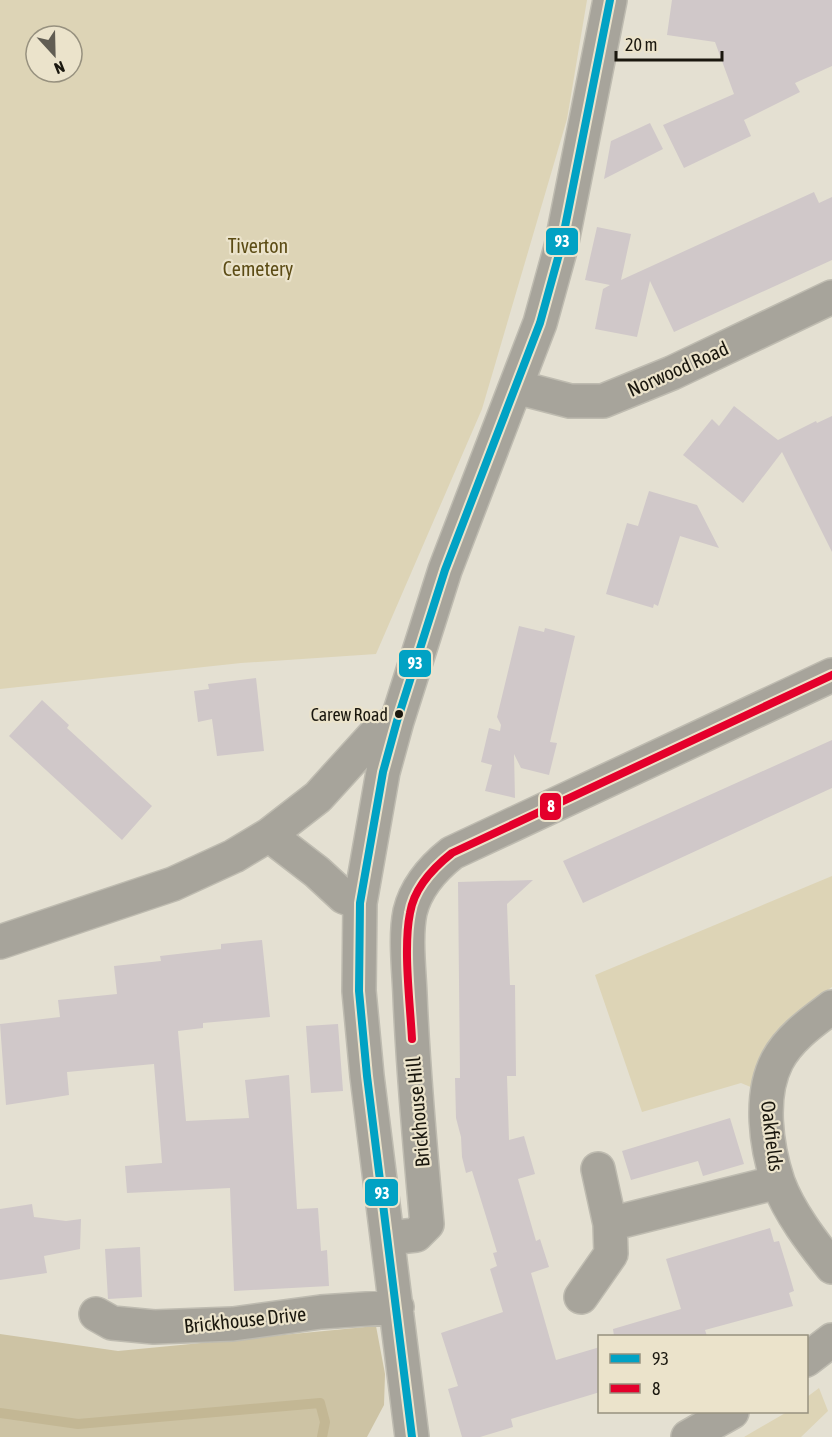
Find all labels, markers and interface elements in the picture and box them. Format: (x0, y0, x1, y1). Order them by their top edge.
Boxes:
north arrow (24, 24, 84, 84)
scale bar (616, 24, 722, 62)
text: 20 m (625, 34, 657, 55)
text: N (52, 58, 67, 78)
line badge: 93 (545, 227, 579, 256)
text: 93 (554, 232, 570, 250)
park label: Tiverton Cemetery (223, 234, 293, 280)
street label: Norwood Road (624, 336, 732, 401)
line badge: 93 (398, 649, 432, 678)
text: 93 (407, 654, 423, 672)
place label: Carew Road (311, 704, 388, 725)
marker: Carew Road (393, 708, 405, 720)
line badge: 8 (539, 792, 562, 821)
text: 8 (547, 797, 555, 815)
street label: Brickhouse Hill (401, 1055, 434, 1168)
street label: Oakfields (757, 1099, 788, 1172)
line badge: 93 (364, 1178, 399, 1207)
text: 93 (374, 1184, 390, 1202)
street label: Brickhouse Drive (183, 1302, 307, 1337)
legend (598, 1335, 808, 1413)
text: 93 (652, 1348, 669, 1369)
text: 8 (652, 1378, 660, 1399)

